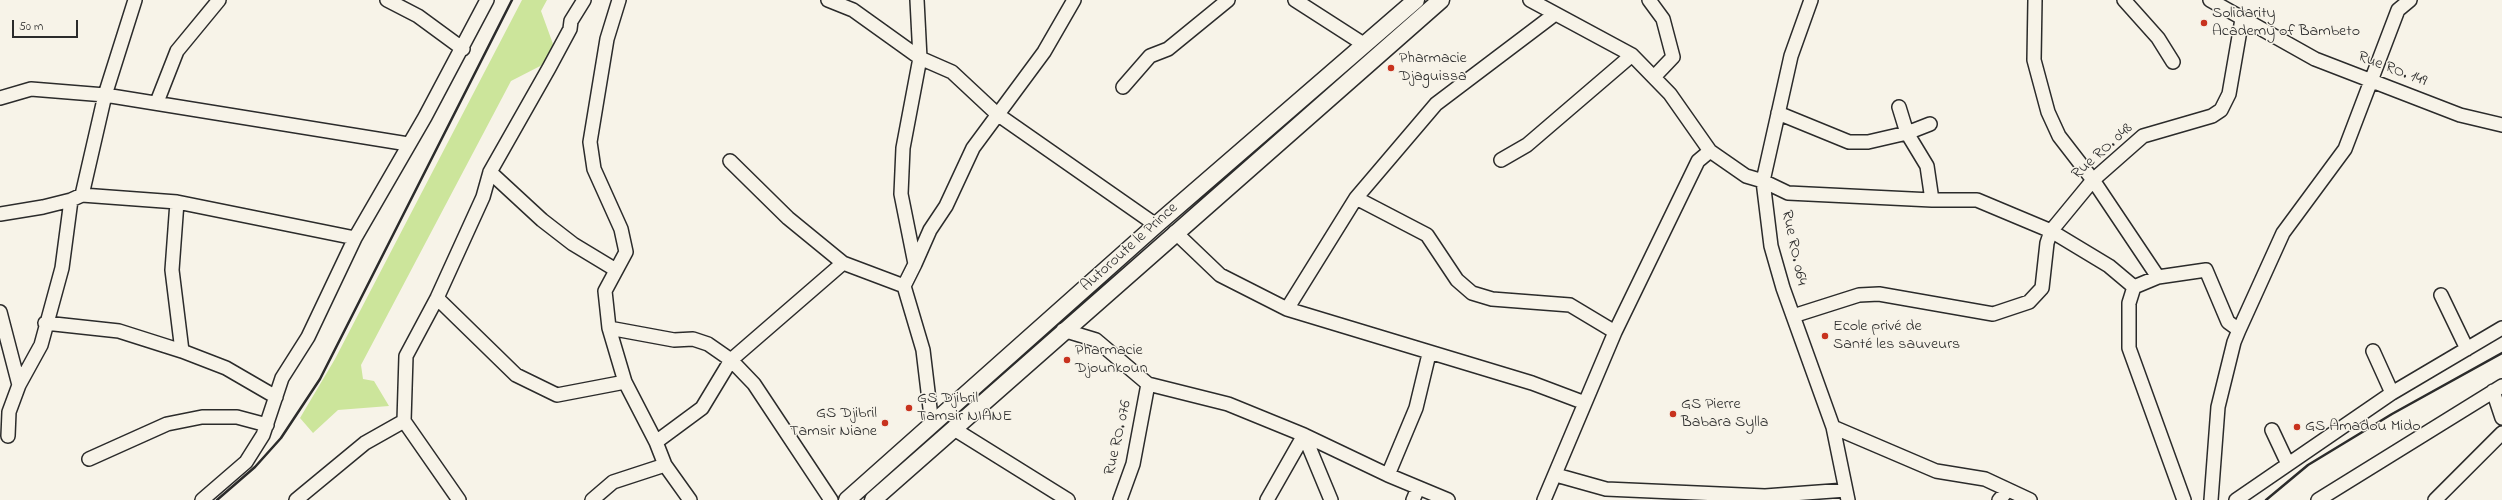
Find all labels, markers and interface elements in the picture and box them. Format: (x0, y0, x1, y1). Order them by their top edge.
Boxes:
place label: Solidarity Academy of Bambeto (2212, 4, 2360, 42)
scale bar (14, 12, 80, 38)
text: 50 m (19, 18, 43, 36)
marker: Solidarity Academy of Bambeto (2199, 18, 2209, 28)
street label: Rue RO. 149 (2355, 48, 2429, 92)
place label: Pharmacie Djaguissa (1399, 49, 1467, 87)
marker: Pharmacie Djaguissa (1386, 63, 1396, 73)
street label: Rue RO. 048 (2069, 120, 2137, 184)
street label: Autoroute le Prince (1078, 199, 1182, 297)
street label: Rue RO. 064 (1776, 209, 1810, 287)
place label: Ecole privé de Santé les sauveurs (1833, 317, 1960, 355)
marker: Ecole privé de Santé les sauveurs (1820, 331, 1830, 341)
place label: Pharmacie Djounkoun (1075, 341, 1148, 379)
marker: Pharmacie Djounkoun (1062, 355, 1072, 365)
place label: GS Djibril Tamsir NIANE (917, 389, 1012, 427)
place label: GS Pierre Babara Sylla (1681, 395, 1768, 433)
street label: Rue RO. 076 (1101, 399, 1137, 477)
marker: GS Djibril Tamsir NIANE (904, 403, 914, 413)
place label: GS Djibril Tamsir Niane (789, 404, 877, 442)
marker: GS Pierre Babara Sylla (1668, 409, 1678, 419)
place label: GS Amadou Mido (2305, 417, 2421, 437)
marker: GS Djibril Tamsir Niane (880, 418, 890, 428)
marker: GS Amadou Mido (2292, 422, 2302, 432)

